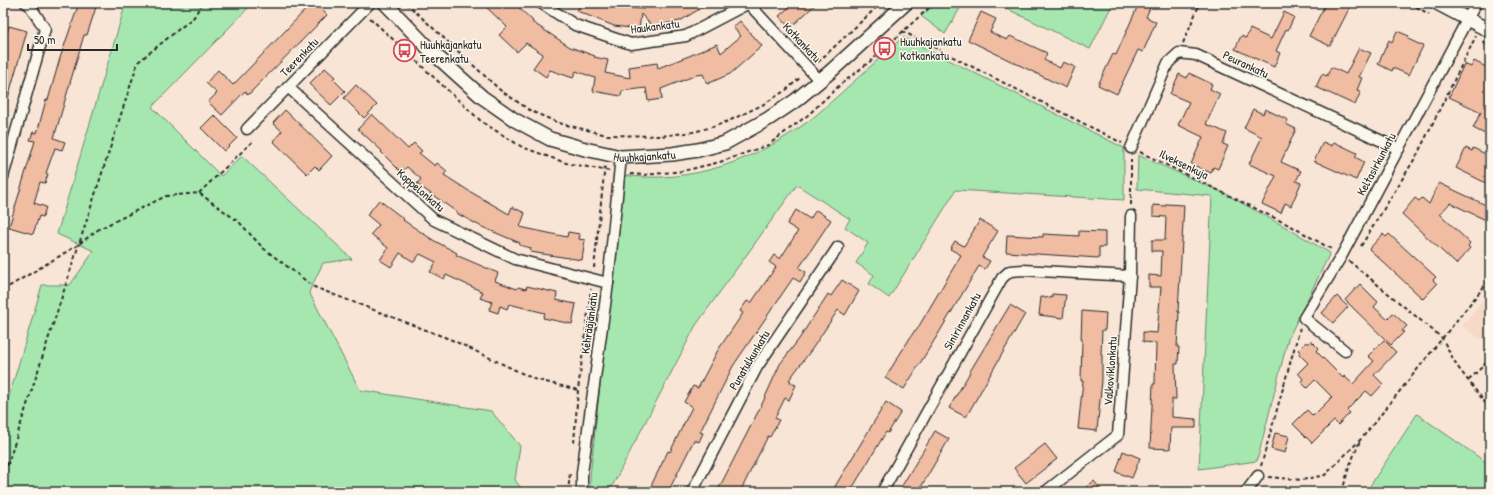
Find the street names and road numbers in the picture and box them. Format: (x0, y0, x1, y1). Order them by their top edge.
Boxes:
street label: Haukankatu (630, 15, 680, 37)
street label: Kotkankatu (779, 18, 825, 66)
street label: Teerenkatu (276, 33, 322, 80)
street label: Peurankatu (1220, 46, 1272, 82)
street label: Keltasirkunkatu (1352, 129, 1400, 198)
street label: Huuhkajankatu (612, 145, 677, 166)
street label: Ilveksenkuja (1157, 145, 1212, 183)
street label: Koppelonkatu (393, 164, 449, 216)
street label: Sinirinnankatu (939, 289, 985, 353)
street label: Kehrääjänkatu (576, 291, 602, 355)
street label: Punatulkunkatu (725, 327, 774, 393)
street label: Valkoviklonkatu (1099, 336, 1121, 406)

